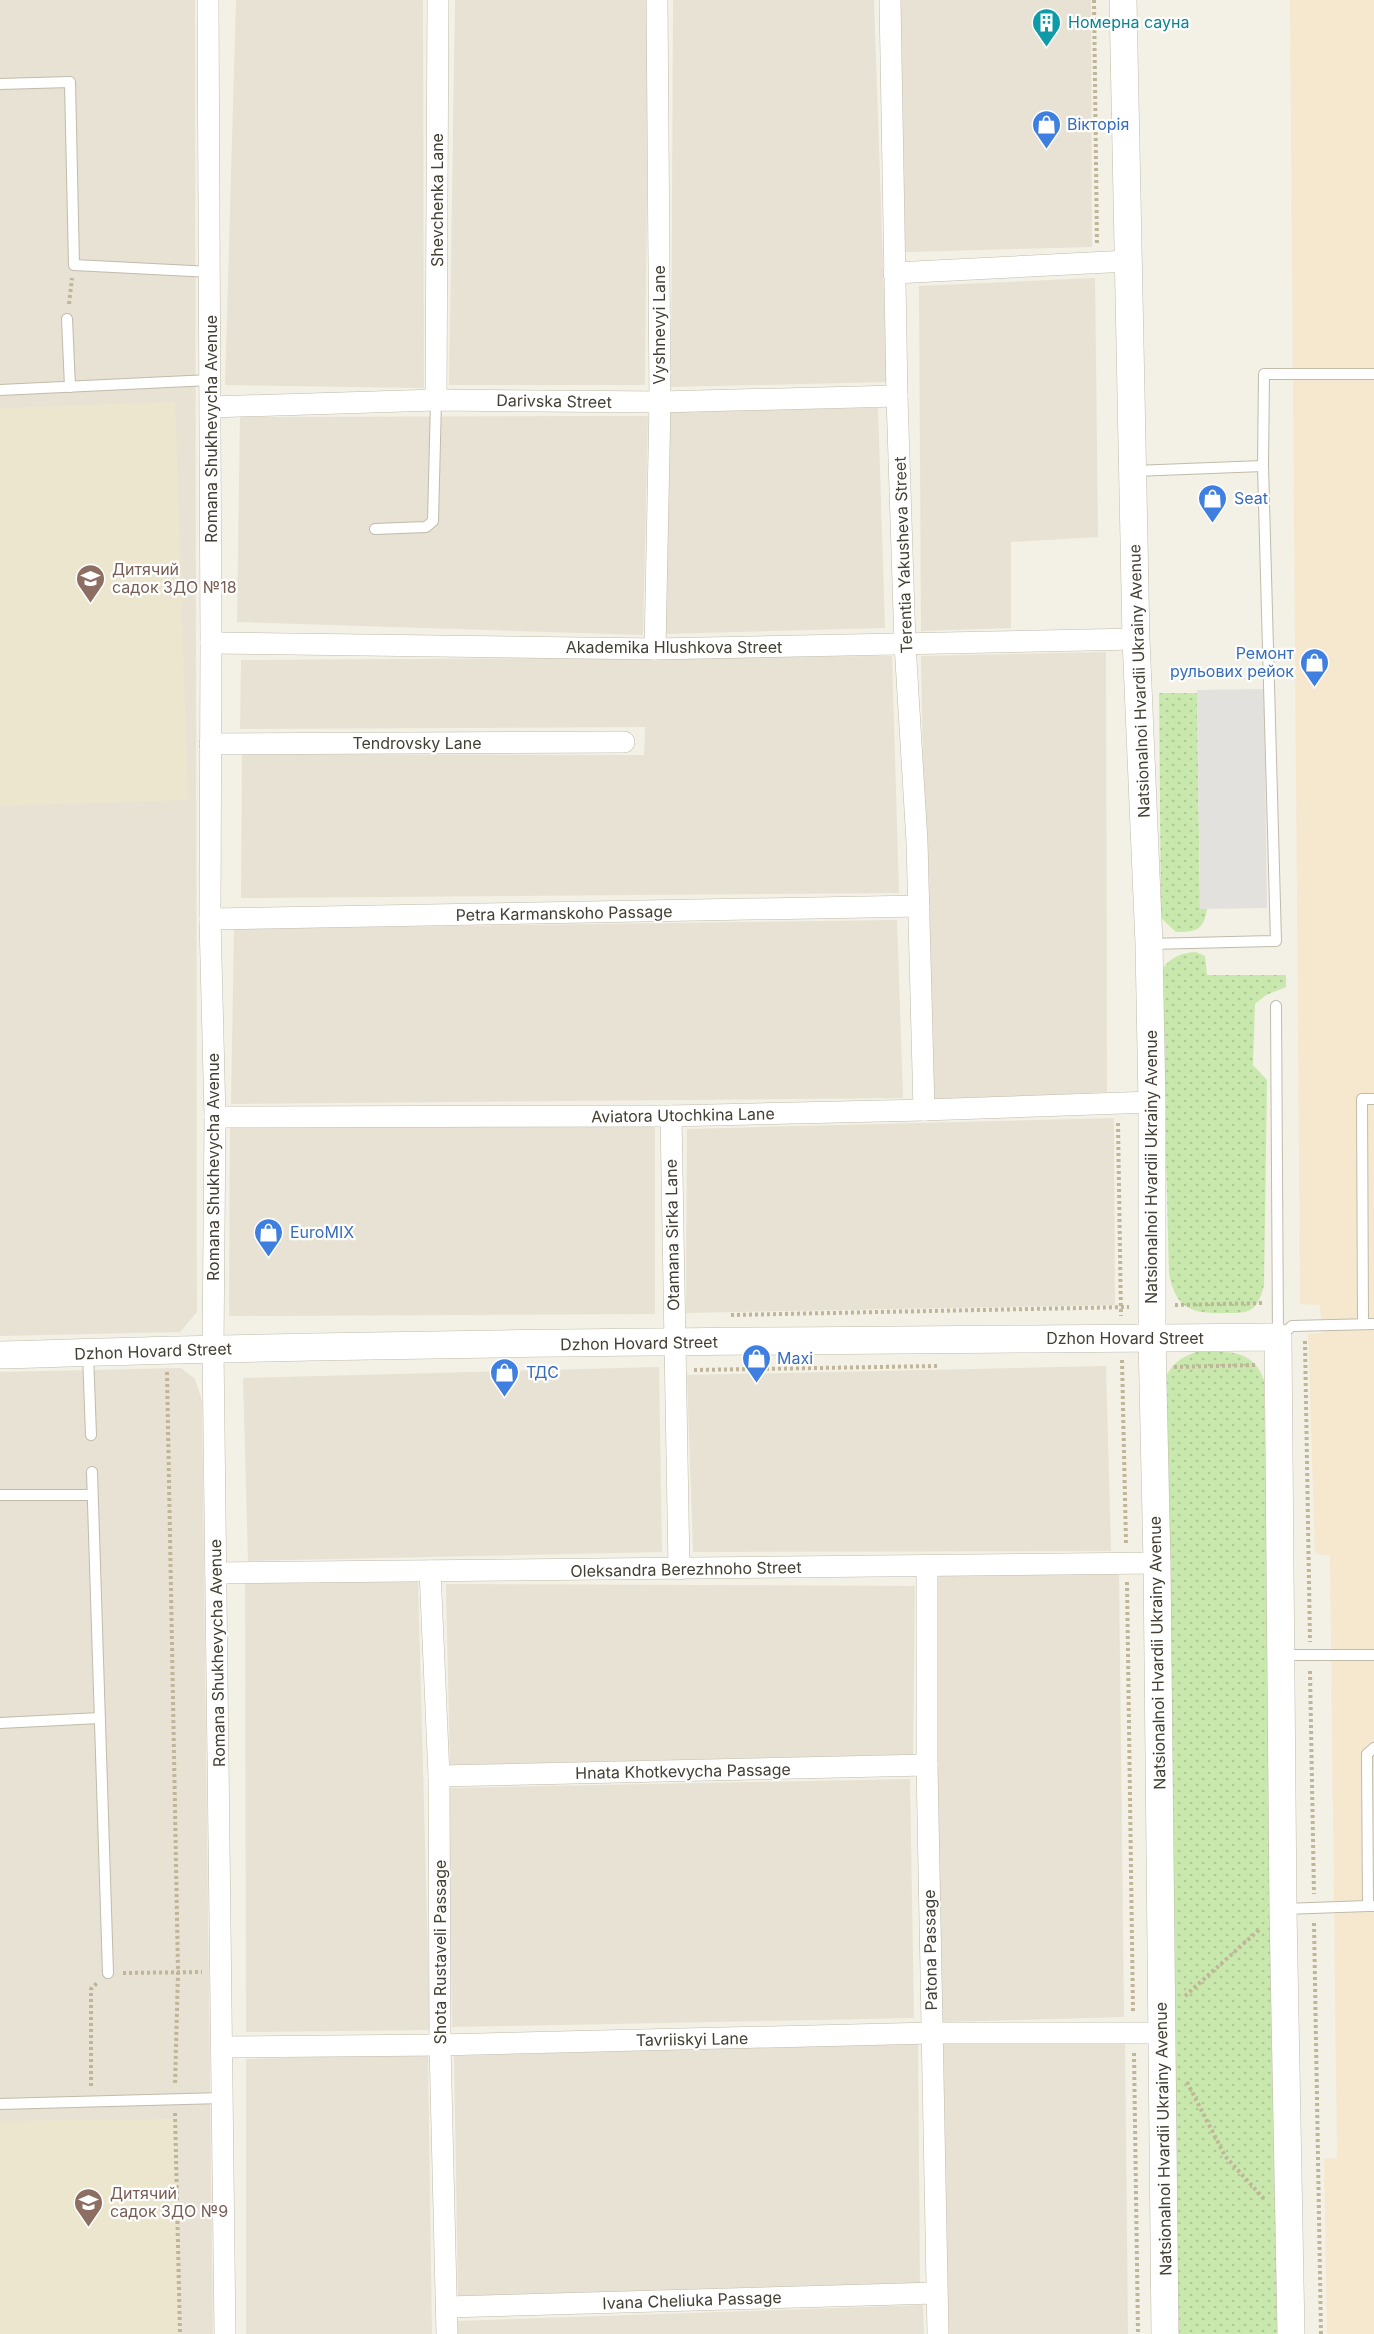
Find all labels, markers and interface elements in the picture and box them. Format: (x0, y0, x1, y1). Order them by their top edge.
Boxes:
building icon: Номерна сауна (1031, 6, 1063, 48)
place label: Номерна сауна (1068, 12, 1189, 32)
shop icon: Вікторія (1030, 108, 1062, 150)
place label: Вікторія (1067, 114, 1129, 134)
street label: Shevchenka Lane (427, 133, 447, 267)
street label: Vyshnevyi Lane (649, 265, 669, 385)
street label: Romana Shukhevycha Avenue (201, 315, 221, 543)
street label: Darivska Street (496, 390, 612, 412)
street label: Terentia Yakusheva Street (890, 456, 916, 654)
shop icon: Seat (1197, 482, 1229, 524)
place label: Seat (1234, 488, 1268, 508)
street label: Natsionalnoi Hvardii Ukrainy Avenue (1124, 544, 1154, 818)
place label: Дитячий садок ЗДО №18 (112, 559, 237, 597)
school or university icon: Дитячий садок ЗДО №18 (75, 562, 107, 604)
street label: Akademika Hlushkova Street (566, 637, 782, 657)
place label: Ремонт рульових рейок (1170, 643, 1295, 681)
shop icon: Ремонт рульових рейок (1299, 646, 1331, 688)
street label: Tendrovsky Lane (352, 733, 482, 753)
street label: Petra Karmanskoho Passage (455, 901, 673, 925)
street label: Natsionalnoi Hvardii Ukrainy Avenue (1141, 1030, 1161, 1304)
street label: Romana Shukhevycha Avenue (203, 1053, 223, 1281)
street label: Aviatora Utochkina Lane (591, 1103, 775, 1127)
street label: Otamana Sirka Lane (661, 1159, 683, 1311)
shop icon: EuroMIX (253, 1216, 285, 1258)
place label: EuroMIX (290, 1222, 354, 1242)
street label: Dzhon Hovard Street (1046, 1328, 1204, 1348)
street label: Dzhon Hovard Street (560, 1332, 718, 1354)
street label: Dzhon Hovard Street (74, 1338, 232, 1364)
shop icon: Maxi (740, 1342, 772, 1384)
place label: Maxi (777, 1348, 813, 1368)
shop icon: ТДС (489, 1356, 521, 1398)
place label: ТДС (526, 1362, 559, 1382)
street label: Natsionalnoi Hvardii Ukrainy Avenue (1145, 1516, 1169, 1790)
street label: Romana Shukhevycha Avenue (205, 1539, 229, 1767)
street label: Oleksandra Berezhnoho Street (570, 1557, 802, 1581)
street label: Hnata Khotkevycha Passage (575, 1759, 791, 1783)
street label: Shota Rustaveli Passage (430, 1860, 450, 2044)
street label: Patona Passage (919, 1889, 941, 2011)
street label: Natsionalnoi Hvardii Ukrainy Avenue (1151, 2002, 1175, 2276)
street label: Tavriiskyi Lane (636, 2028, 748, 2050)
place label: Дитячий садок ЗДО №9 (110, 2183, 228, 2221)
school or university icon: Дитячий садок ЗДО №9 (73, 2186, 105, 2228)
street label: Ivana Cheliuka Passage (602, 2287, 782, 2313)

